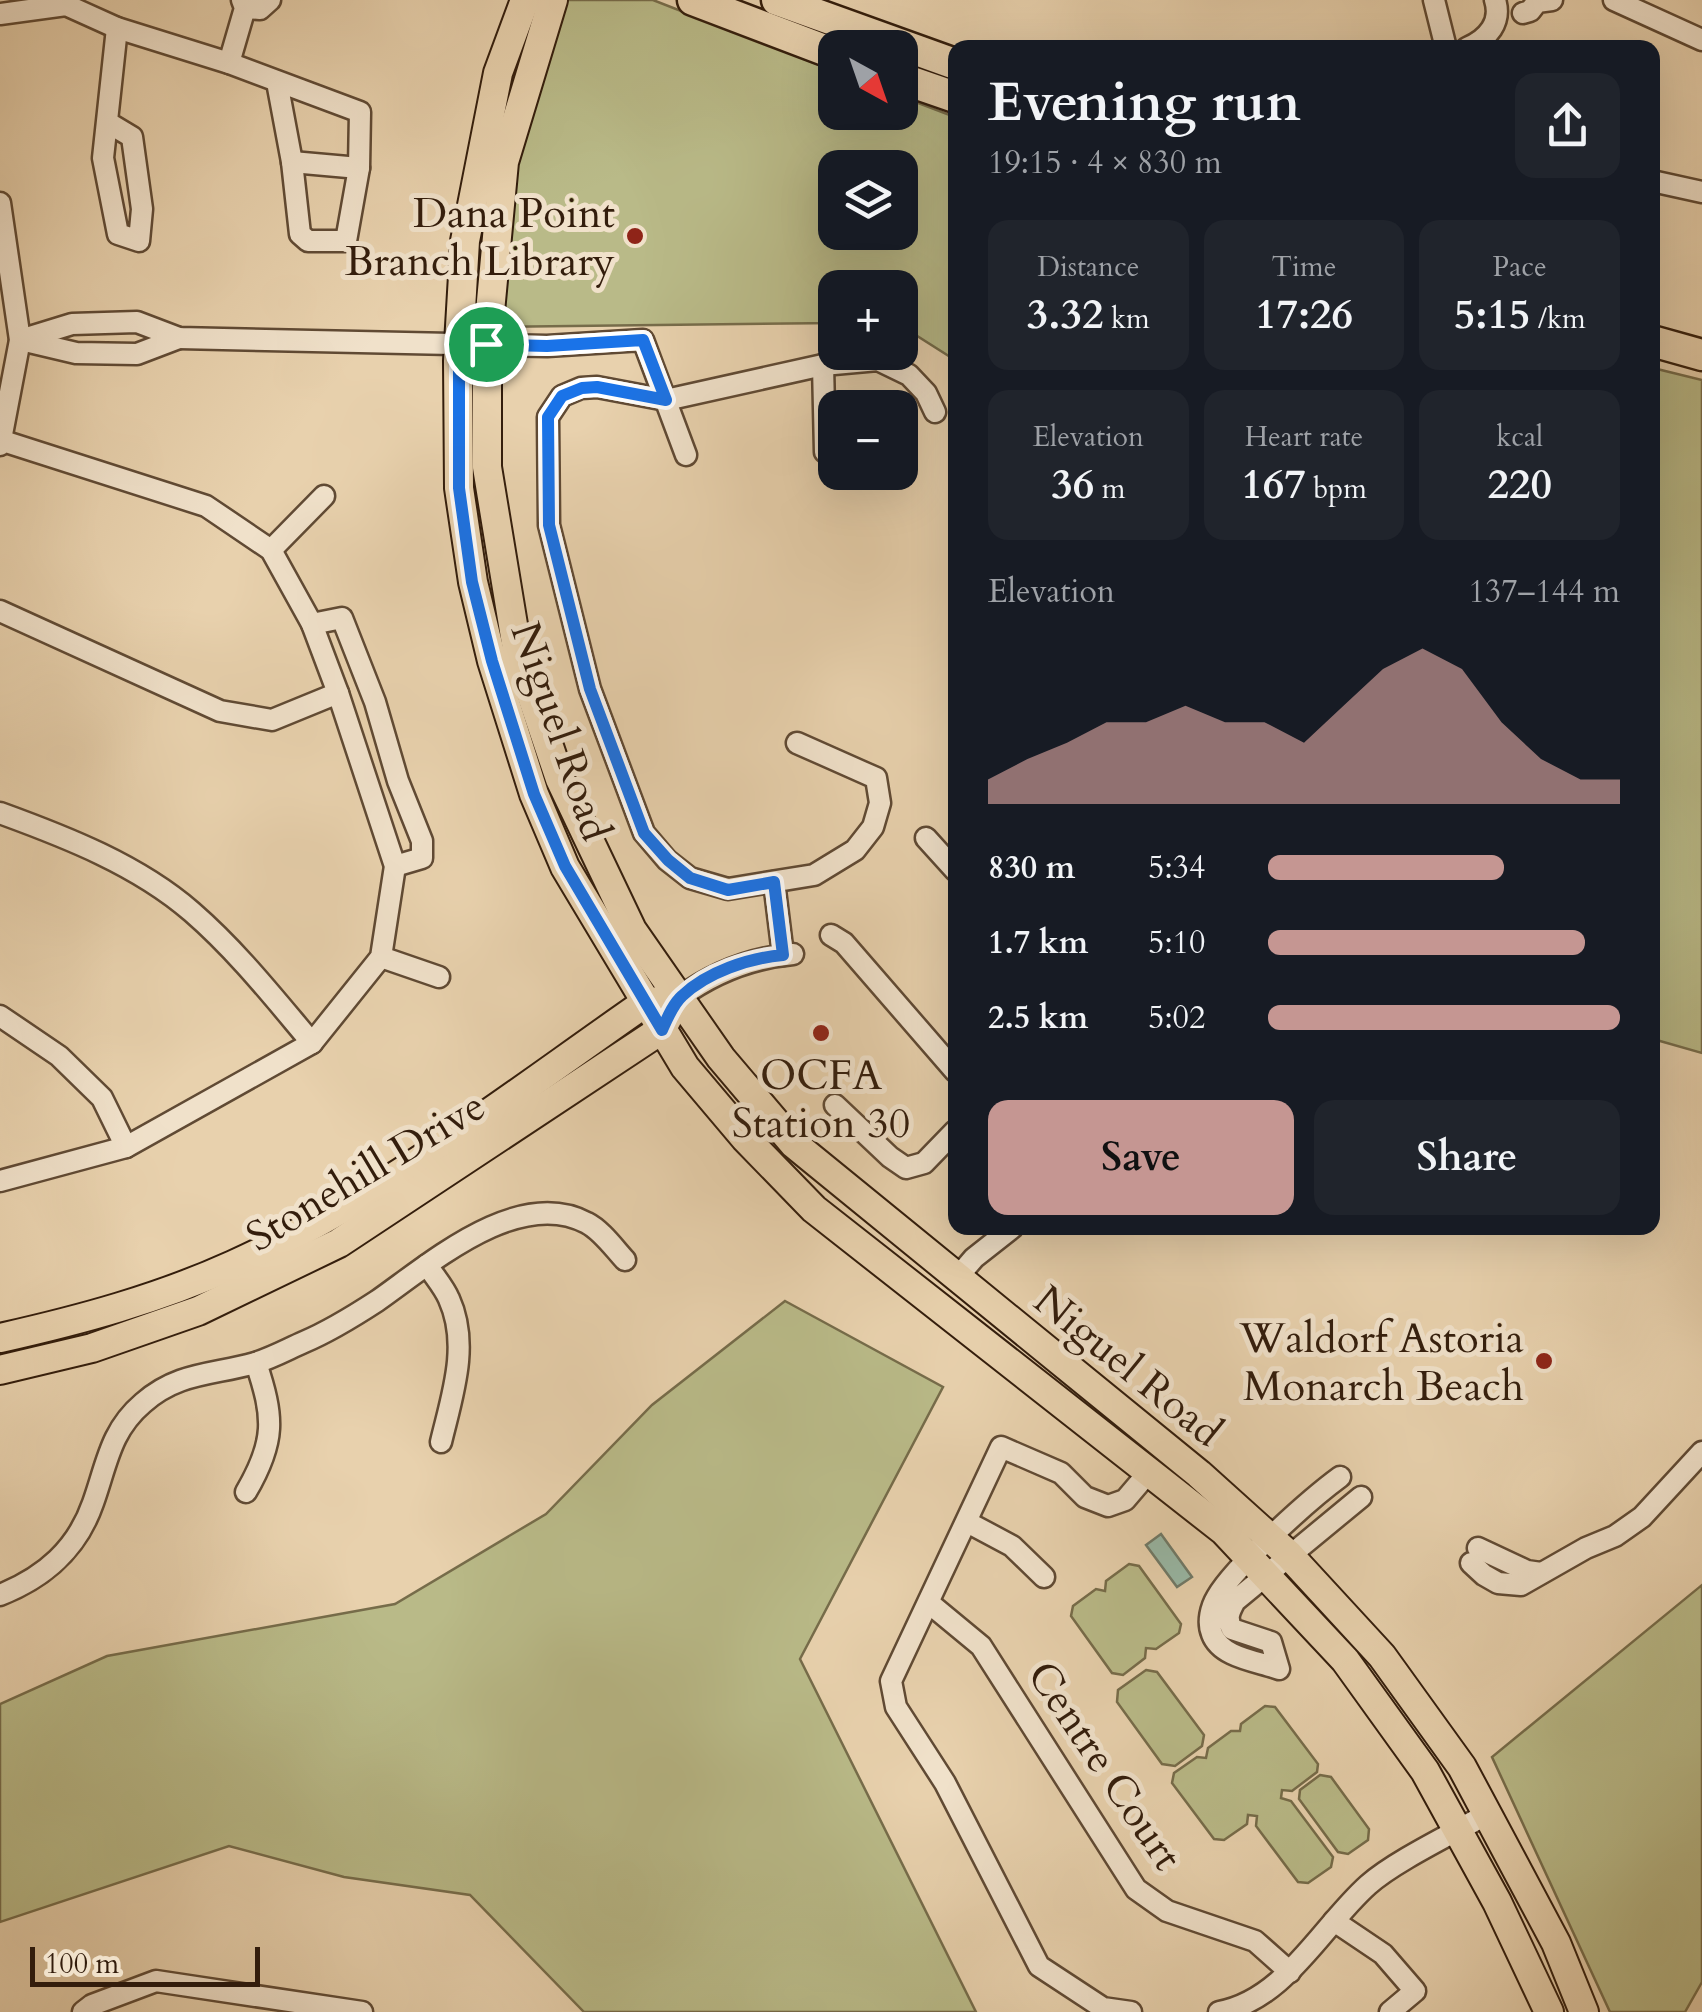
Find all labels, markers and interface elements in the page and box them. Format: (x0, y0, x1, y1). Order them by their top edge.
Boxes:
north arrow (818, 30, 918, 130)
map controls (818, 30, 918, 490)
text: Evening run (988, 66, 1301, 140)
button: share (1515, 73, 1620, 178)
text: 19:15 · 4 × 830 m (988, 141, 1222, 185)
button: layers (818, 150, 918, 250)
place label: Dana Point Branch Library (345, 185, 615, 290)
marker: Dana Point Branch Library (624, 225, 646, 247)
text: Distance (1037, 248, 1140, 286)
text: Time (1272, 248, 1336, 286)
text: Pace (1493, 248, 1547, 286)
button: + (818, 270, 918, 370)
text: 3.32 (1027, 286, 1104, 343)
text: 17:26 (1255, 286, 1353, 343)
text: 5:15 (1454, 286, 1530, 343)
text: km (1104, 300, 1150, 338)
text: /km (1530, 300, 1586, 338)
pin (444, 302, 529, 387)
icon: arrive (459, 317, 514, 372)
button: − (818, 390, 918, 490)
text: Elevation (1033, 418, 1144, 456)
text: Heart rate (1245, 418, 1363, 456)
text: kcal (1496, 418, 1543, 456)
text: 36 (1051, 456, 1094, 513)
text: 167 (1241, 456, 1306, 513)
text: 220 (1487, 456, 1552, 513)
text: m (1094, 470, 1125, 508)
text: bpm (1306, 470, 1367, 508)
text: Elevation (988, 570, 1115, 614)
text: 137–144 m (1468, 570, 1620, 614)
street label: Niguel Road (497, 615, 625, 848)
text: 830 m (988, 846, 1075, 890)
text: 5:34 (1148, 846, 1205, 890)
text: 1.7 km (988, 921, 1088, 965)
text: 5:10 (1148, 921, 1205, 965)
text: 2.5 km (988, 996, 1088, 1040)
text: 5:02 (1148, 996, 1205, 1040)
marker: OCFA Station 30 (810, 1022, 832, 1044)
place label: OCFA Station 30 (732, 1047, 910, 1152)
street label: Stonehill Drive (236, 1078, 496, 1265)
button: Save (988, 1100, 1294, 1215)
button: Share (1314, 1100, 1620, 1215)
street label: Niguel Road (1022, 1272, 1234, 1460)
place label: Waldorf Astoria Monarch Beach (1238, 1310, 1524, 1415)
marker: Waldorf Astoria Monarch Beach (1533, 1350, 1555, 1372)
street label: Centre Court (1014, 1650, 1196, 1881)
scale bar (30, 1942, 260, 1986)
text: 100 m (45, 1945, 119, 1983)

